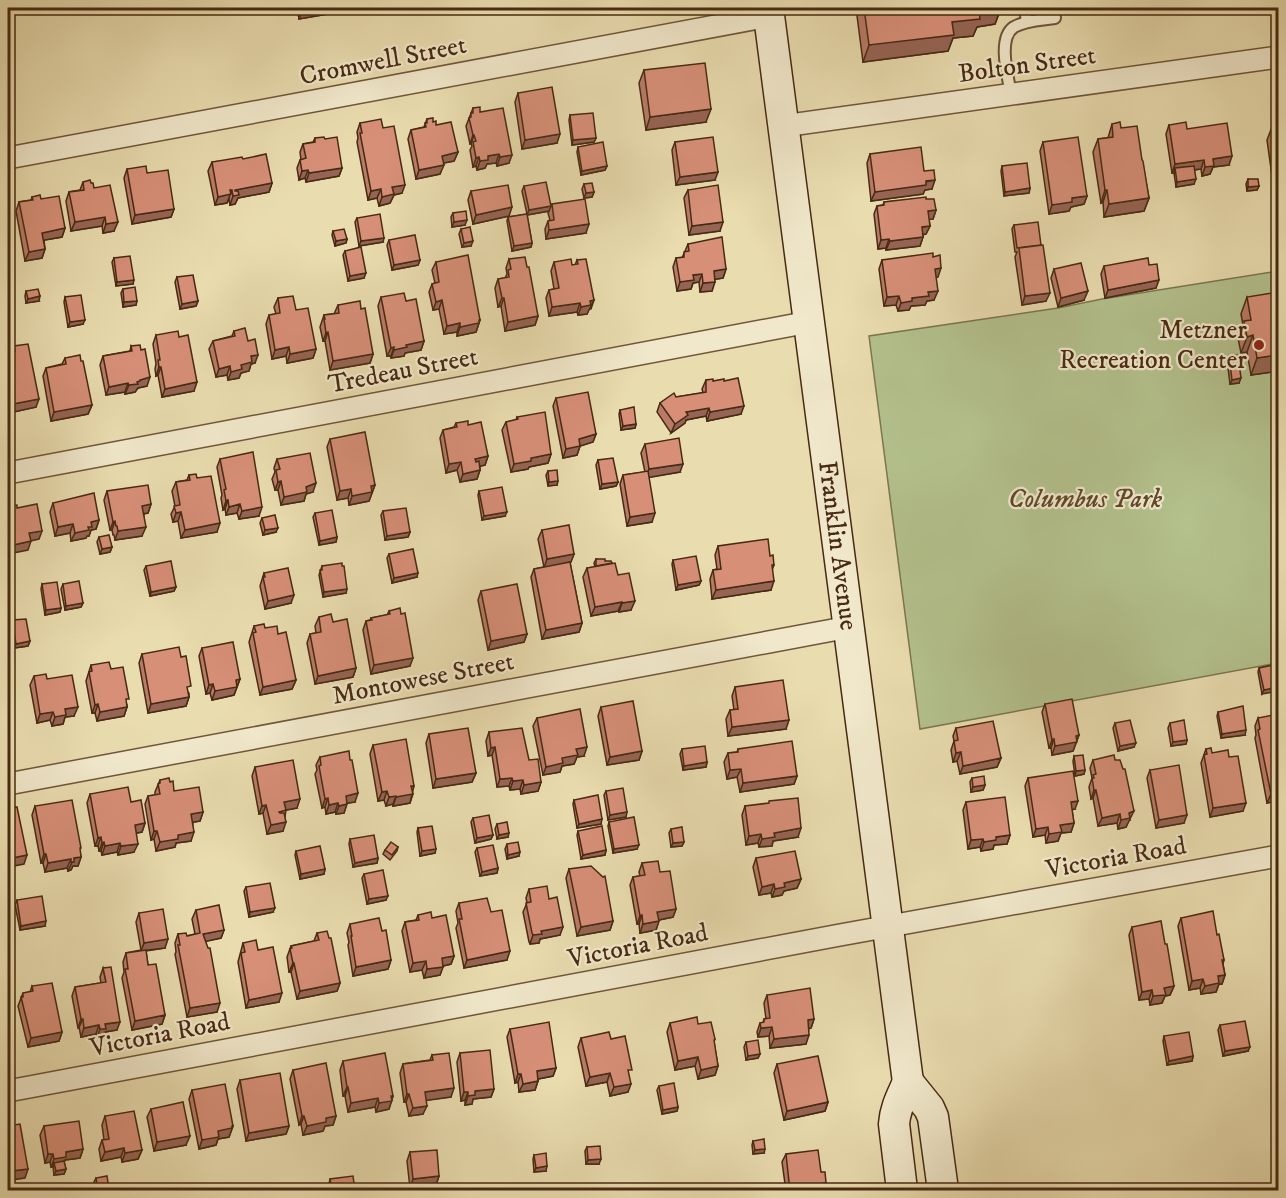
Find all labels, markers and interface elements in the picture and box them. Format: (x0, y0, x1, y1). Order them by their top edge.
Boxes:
street label: Cromwell Street (297, 29, 469, 93)
street label: Bolton Street (956, 39, 1098, 91)
place label: Metzner Recreation Center (1059, 314, 1247, 377)
marker: Metzner Recreation Center (1252, 338, 1266, 352)
street label: Tredeau Street (325, 340, 481, 402)
street label: Franklin Avenue (811, 459, 865, 632)
park label: Columbus Park (1008, 483, 1162, 516)
street label: Montowese Street (329, 645, 517, 713)
street label: Victoria Road (1042, 829, 1189, 887)
street label: Victoria Road (564, 916, 711, 976)
street label: Victoria Road (86, 1005, 233, 1065)

